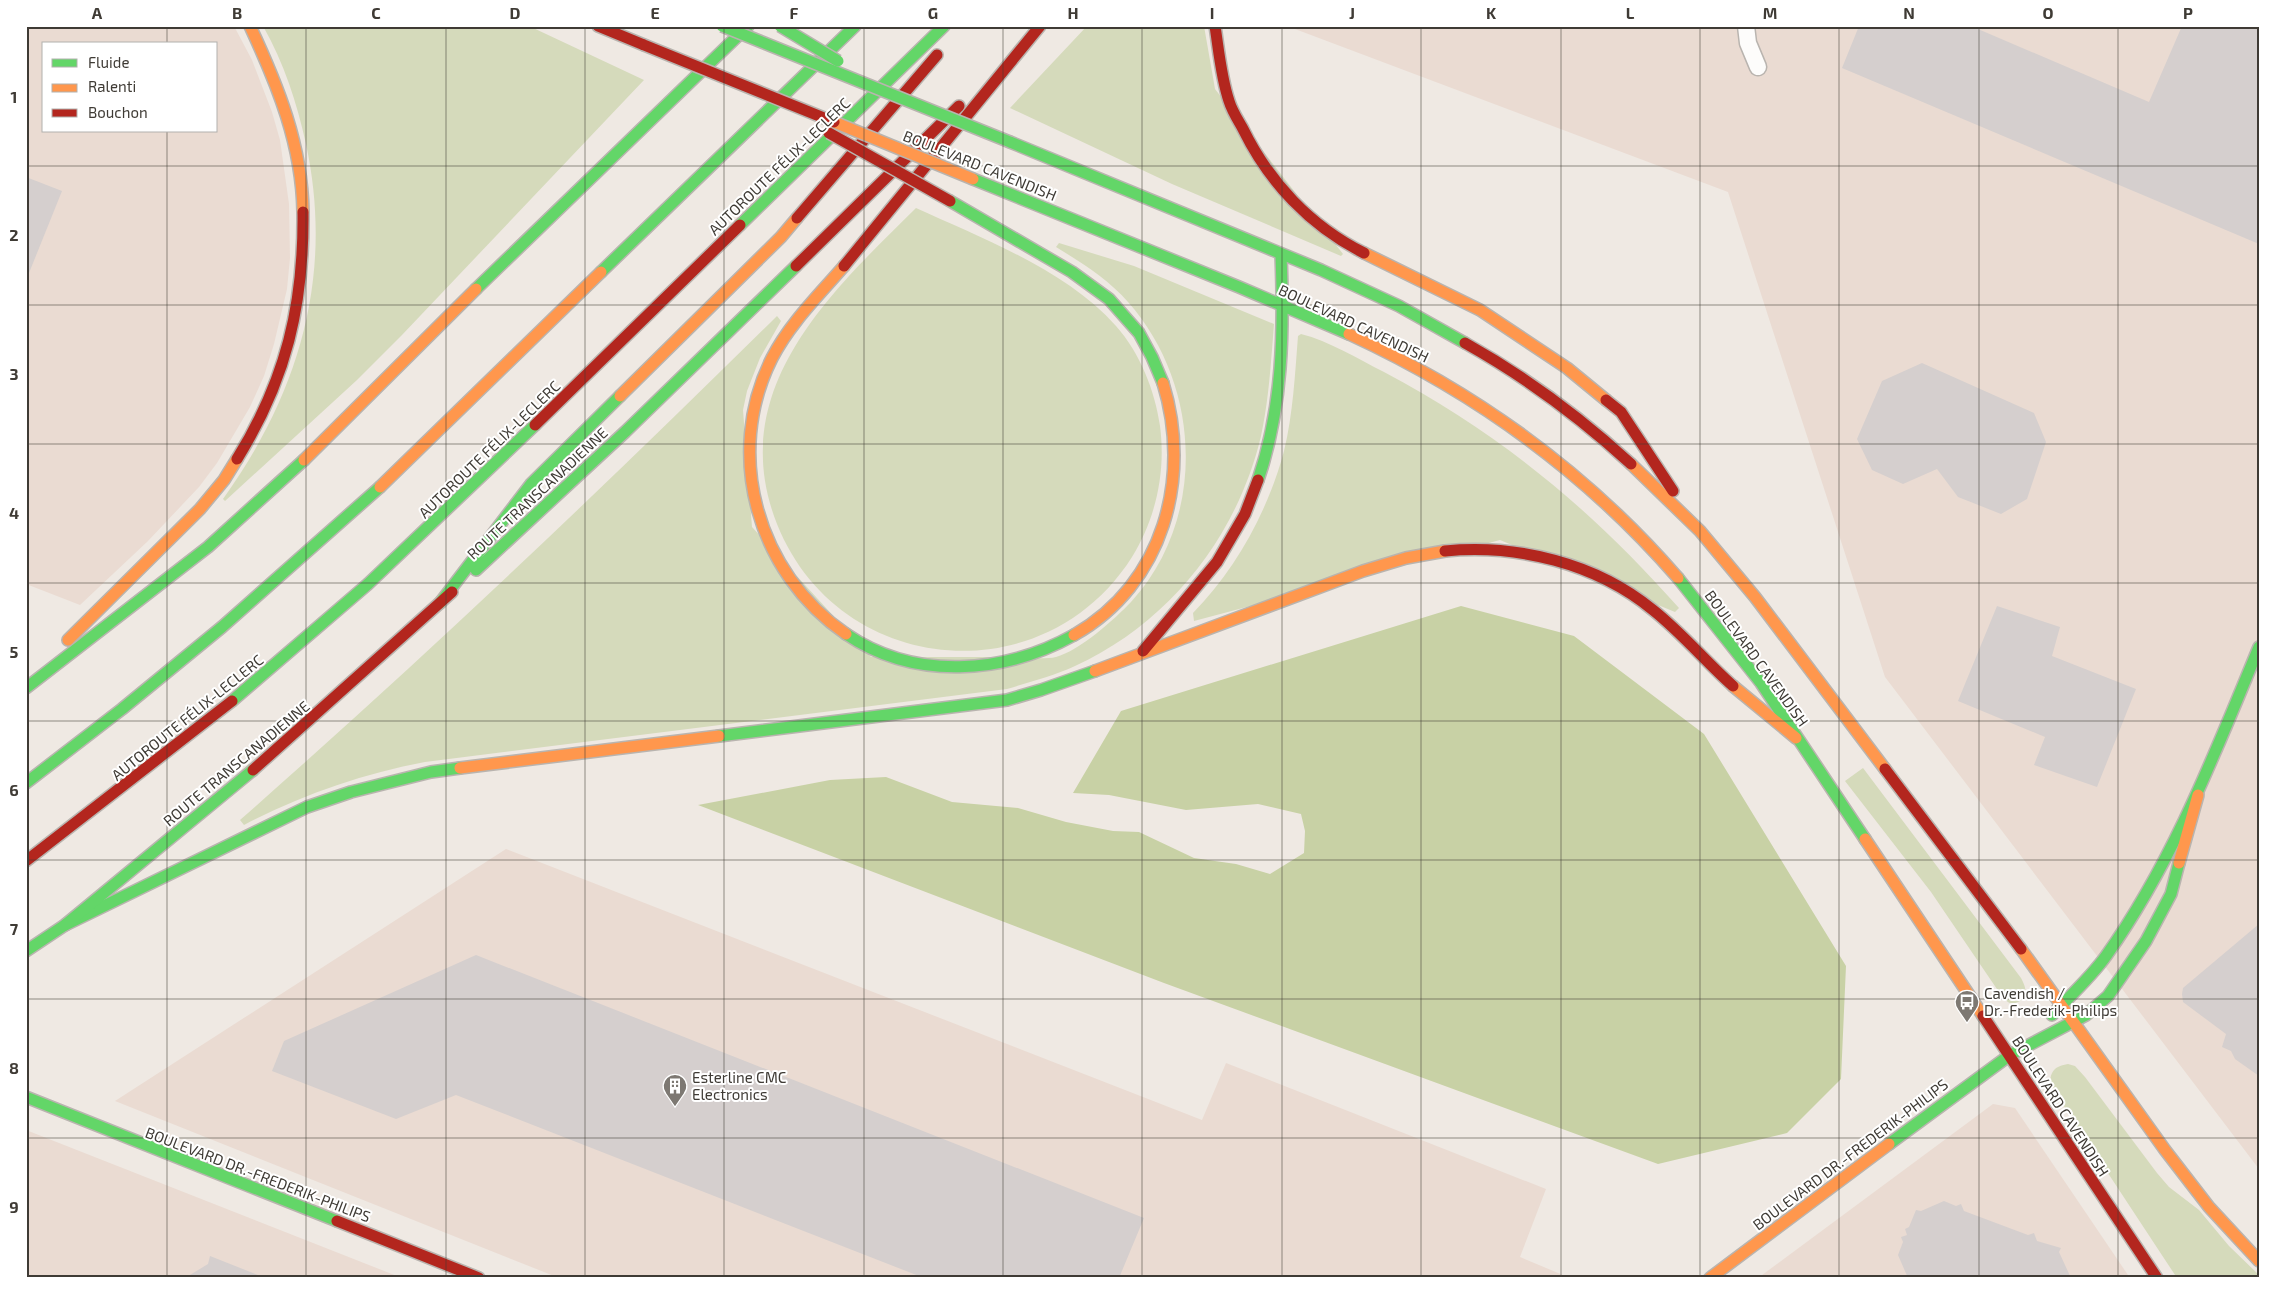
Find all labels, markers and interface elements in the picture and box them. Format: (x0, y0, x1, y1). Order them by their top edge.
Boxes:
text: A (92, 3, 103, 22)
text: B (232, 3, 242, 22)
text: C (371, 3, 381, 22)
text: D (510, 3, 521, 22)
text: E (650, 3, 660, 22)
text: F (790, 3, 799, 22)
text: G (928, 3, 938, 22)
text: H (1067, 3, 1079, 22)
text: I (1210, 3, 1214, 22)
text: J (1349, 3, 1355, 22)
text: K (1486, 3, 1497, 22)
text: L (1626, 3, 1635, 22)
text: M (1763, 3, 1777, 22)
text: N (1903, 3, 1915, 22)
text: O (2042, 3, 2054, 22)
text: P (2183, 3, 2193, 22)
legend (42, 42, 218, 132)
text: Fluide (88, 53, 129, 71)
text: Ralenti (88, 77, 136, 95)
text: 1 (11, 87, 17, 106)
street label: AUTOROUTE FÉLIX-LECLERC (704, 93, 854, 238)
text: Bouchon (88, 103, 148, 121)
street label: BOULEVARD CAVENDISH (901, 126, 1059, 204)
text: 2 (9, 225, 19, 244)
street label: BOULEVARD CAVENDISH (1276, 280, 1432, 366)
text: 3 (9, 364, 19, 383)
street label: AUTOROUTE FÉLIX-LECLERC (414, 376, 564, 521)
street label: ROUTE TRANSCANADIENNE (463, 423, 611, 563)
text: 4 (9, 503, 19, 522)
street label: BOULEVARD CAVENDISH (1702, 586, 1812, 730)
text: 5 (10, 642, 19, 661)
street label: AUTOROUTE FÉLIX-LECLERC (108, 650, 267, 784)
street label: ROUTE TRANSCANADIENNE (159, 697, 313, 829)
text: 6 (9, 780, 19, 799)
text: 7 (10, 919, 19, 938)
place label: Cavendish / Dr.-Frederik-Philips (1984, 984, 2117, 1019)
bus stop icon: Cavendish / Dr.-Frederik-Philips (1954, 989, 1980, 1023)
street label: BOULEVARD CAVENDISH (2009, 1032, 2113, 1180)
text: 8 (9, 1058, 19, 1077)
place label: Esterline CMC Electronics (692, 1068, 787, 1103)
building icon: Esterline CMC Electronics (662, 1073, 688, 1107)
street label: BOULEVARD DR.-FREDERIK-PHILIPS (1749, 1075, 1951, 1233)
street label: BOULEVARD DR.-FREDERIK-PHILIPS (143, 1123, 373, 1225)
text: 9 (9, 1197, 19, 1216)

